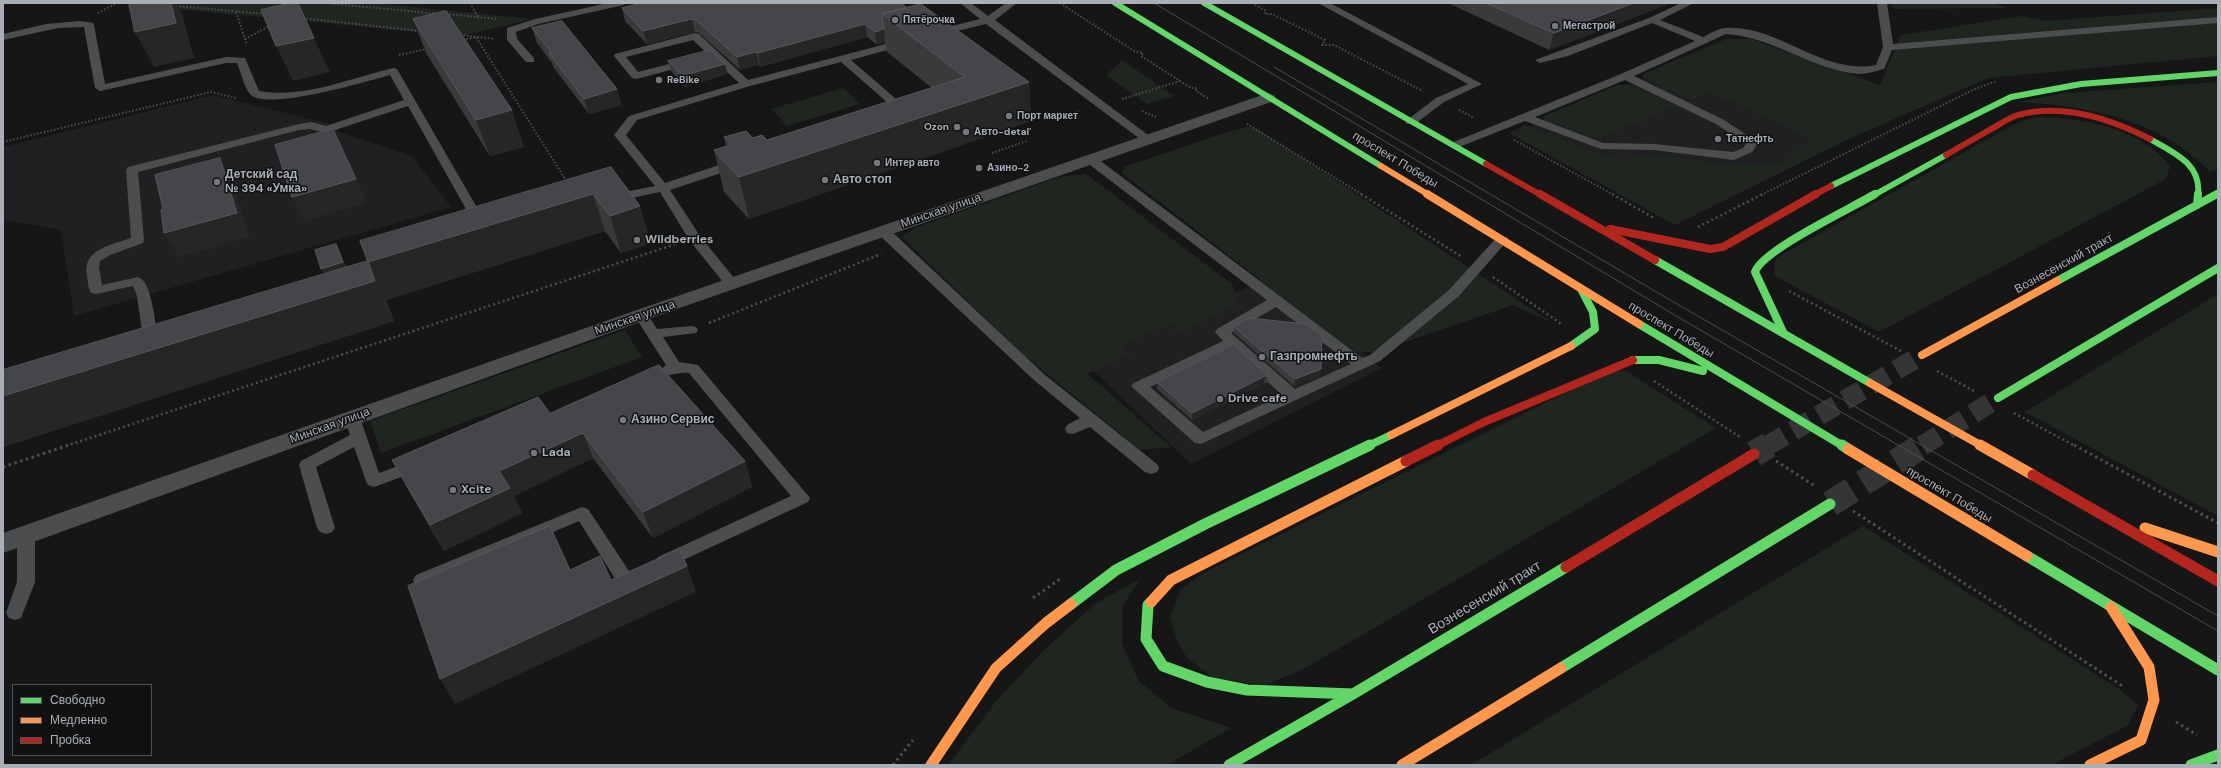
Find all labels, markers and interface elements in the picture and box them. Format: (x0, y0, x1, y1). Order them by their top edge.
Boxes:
place label: Пятёрочка (903, 14, 955, 26)
marker: Пятёрочка (890, 15, 900, 25)
place label: Мегастрой (1563, 20, 1615, 32)
marker: Мегастрой (1550, 21, 1560, 31)
place label: ReBike (667, 74, 700, 86)
marker: ReBike (654, 75, 664, 85)
place label: Порт маркет (1017, 110, 1078, 122)
marker: Порт маркет (1004, 111, 1014, 121)
place label: Ozon (924, 121, 949, 133)
marker: Ozon (952, 122, 962, 132)
place label: Авто-detal' (974, 126, 1031, 138)
marker: Авто-detal' (961, 127, 971, 137)
street label: проспект Победы (1350, 129, 1440, 191)
place label: Татнефть (1726, 133, 1774, 145)
marker: Татнефть (1713, 134, 1723, 144)
place label: Интер авто (885, 157, 940, 169)
marker: Интер авто (872, 158, 882, 168)
place label: Азино-2 (987, 162, 1029, 174)
marker: Азино-2 (974, 163, 984, 173)
place label: Детский сад № 394 «Умка» (225, 168, 307, 196)
place label: Авто стоп (833, 173, 892, 187)
marker: Авто стоп (820, 175, 830, 185)
marker: Детский сад № 394 «Умка» (212, 177, 222, 187)
street label: Минская улица (899, 190, 983, 232)
street label: Вознесенский тракт (2012, 231, 2116, 297)
place label: Wildberries (645, 233, 713, 247)
marker: Wildberries (632, 235, 642, 245)
street label: Минская улица (593, 297, 677, 339)
street label: проспект Победы (1626, 299, 1716, 361)
place label: Газпромнефть (1270, 350, 1358, 364)
marker: Газпромнефть (1257, 352, 1267, 362)
place label: Drive cafe (1228, 392, 1287, 406)
marker: Drive cafe (1215, 394, 1225, 404)
street label: Минская улица (288, 405, 372, 447)
place label: Азино Сервис (631, 413, 715, 427)
marker: Азино Сервис (618, 415, 628, 425)
place label: Lada (542, 446, 571, 460)
marker: Lada (529, 448, 539, 458)
street label: проспект Победы (1904, 464, 1994, 526)
place label: Xcite (461, 483, 491, 497)
marker: Xcite (448, 485, 458, 495)
street label: Вознесенский тракт (1426, 558, 1544, 638)
legend (12, 684, 152, 756)
text: Свободно (50, 692, 105, 708)
text: Медленно (50, 712, 107, 728)
text: Пробка (50, 732, 91, 748)

